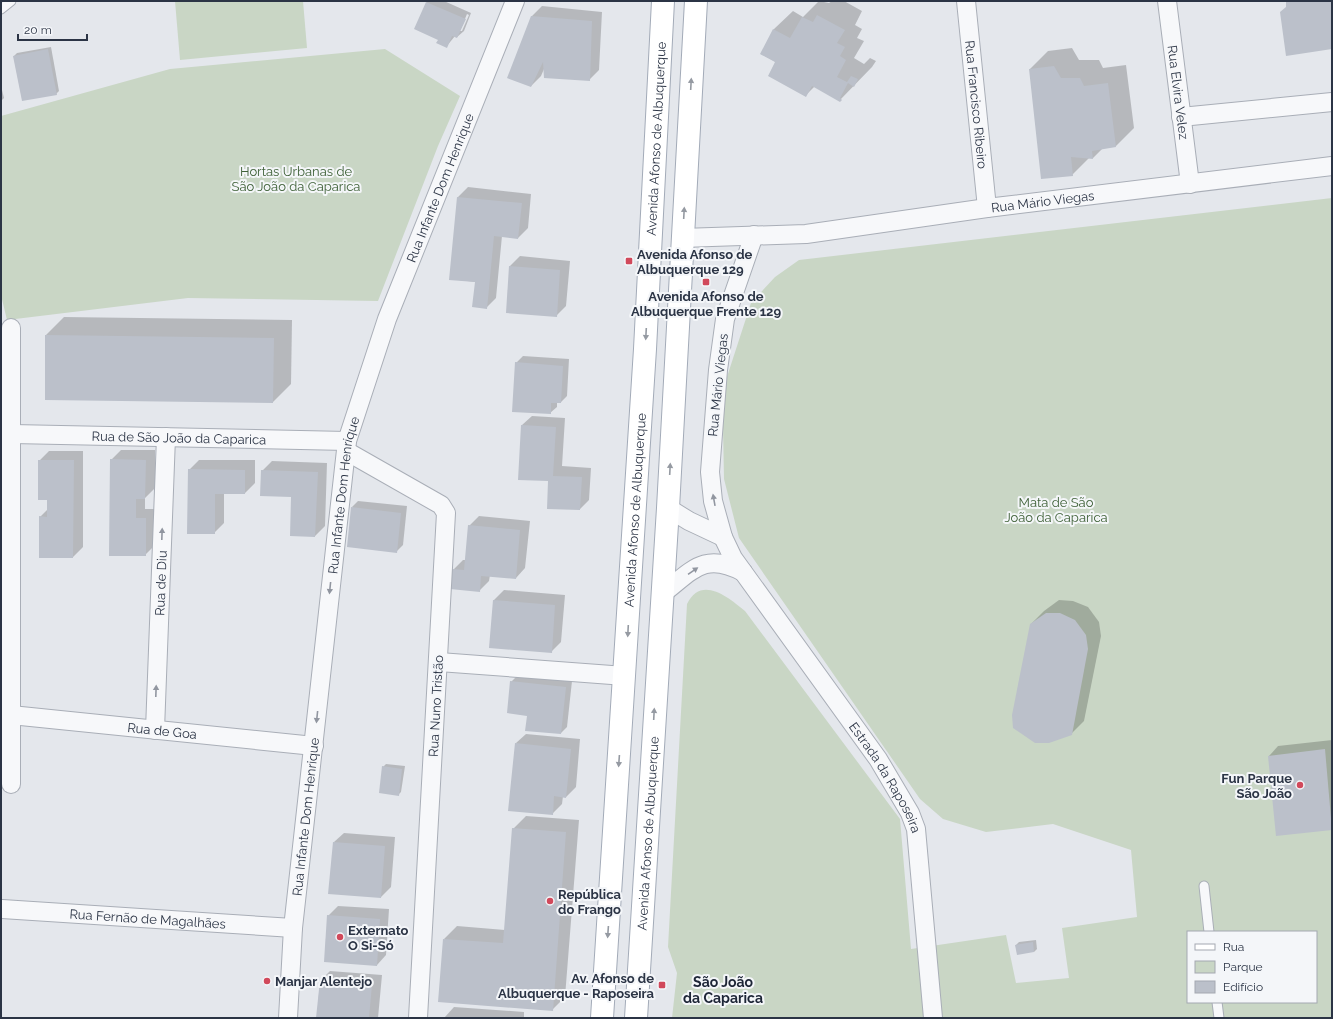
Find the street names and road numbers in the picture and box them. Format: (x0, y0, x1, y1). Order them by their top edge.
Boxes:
street label: Rua Francisco Ribeiro (963, 39, 991, 170)
street label: Avenida Afonso de Albuquerque (643, 41, 668, 236)
street label: Rua Elvira Velez (1165, 44, 1192, 140)
street label: Rua Infante Dom Henrique (403, 111, 477, 264)
street label: Rua Mário Viegas (990, 188, 1095, 215)
street label: Rua Mário Viegas (705, 333, 731, 437)
street label: Avenida Afonso de Albuquerque (621, 412, 648, 608)
street label: Rua Infante Dom Henrique (325, 414, 362, 575)
street label: Rua de São João da Caparica (91, 428, 266, 447)
street label: Rua de Diu (152, 550, 169, 616)
street label: Rua Nuno Tristão (426, 654, 446, 757)
street label: Rua de Goa (127, 719, 198, 741)
street label: Estrada da Raposeira (846, 719, 924, 835)
street label: Avenida Afonso de Albuquerque (634, 735, 661, 931)
street label: Rua Infante Dom Henrique (289, 736, 322, 897)
street label: Rua Fernão de Magalhães (69, 906, 226, 931)

